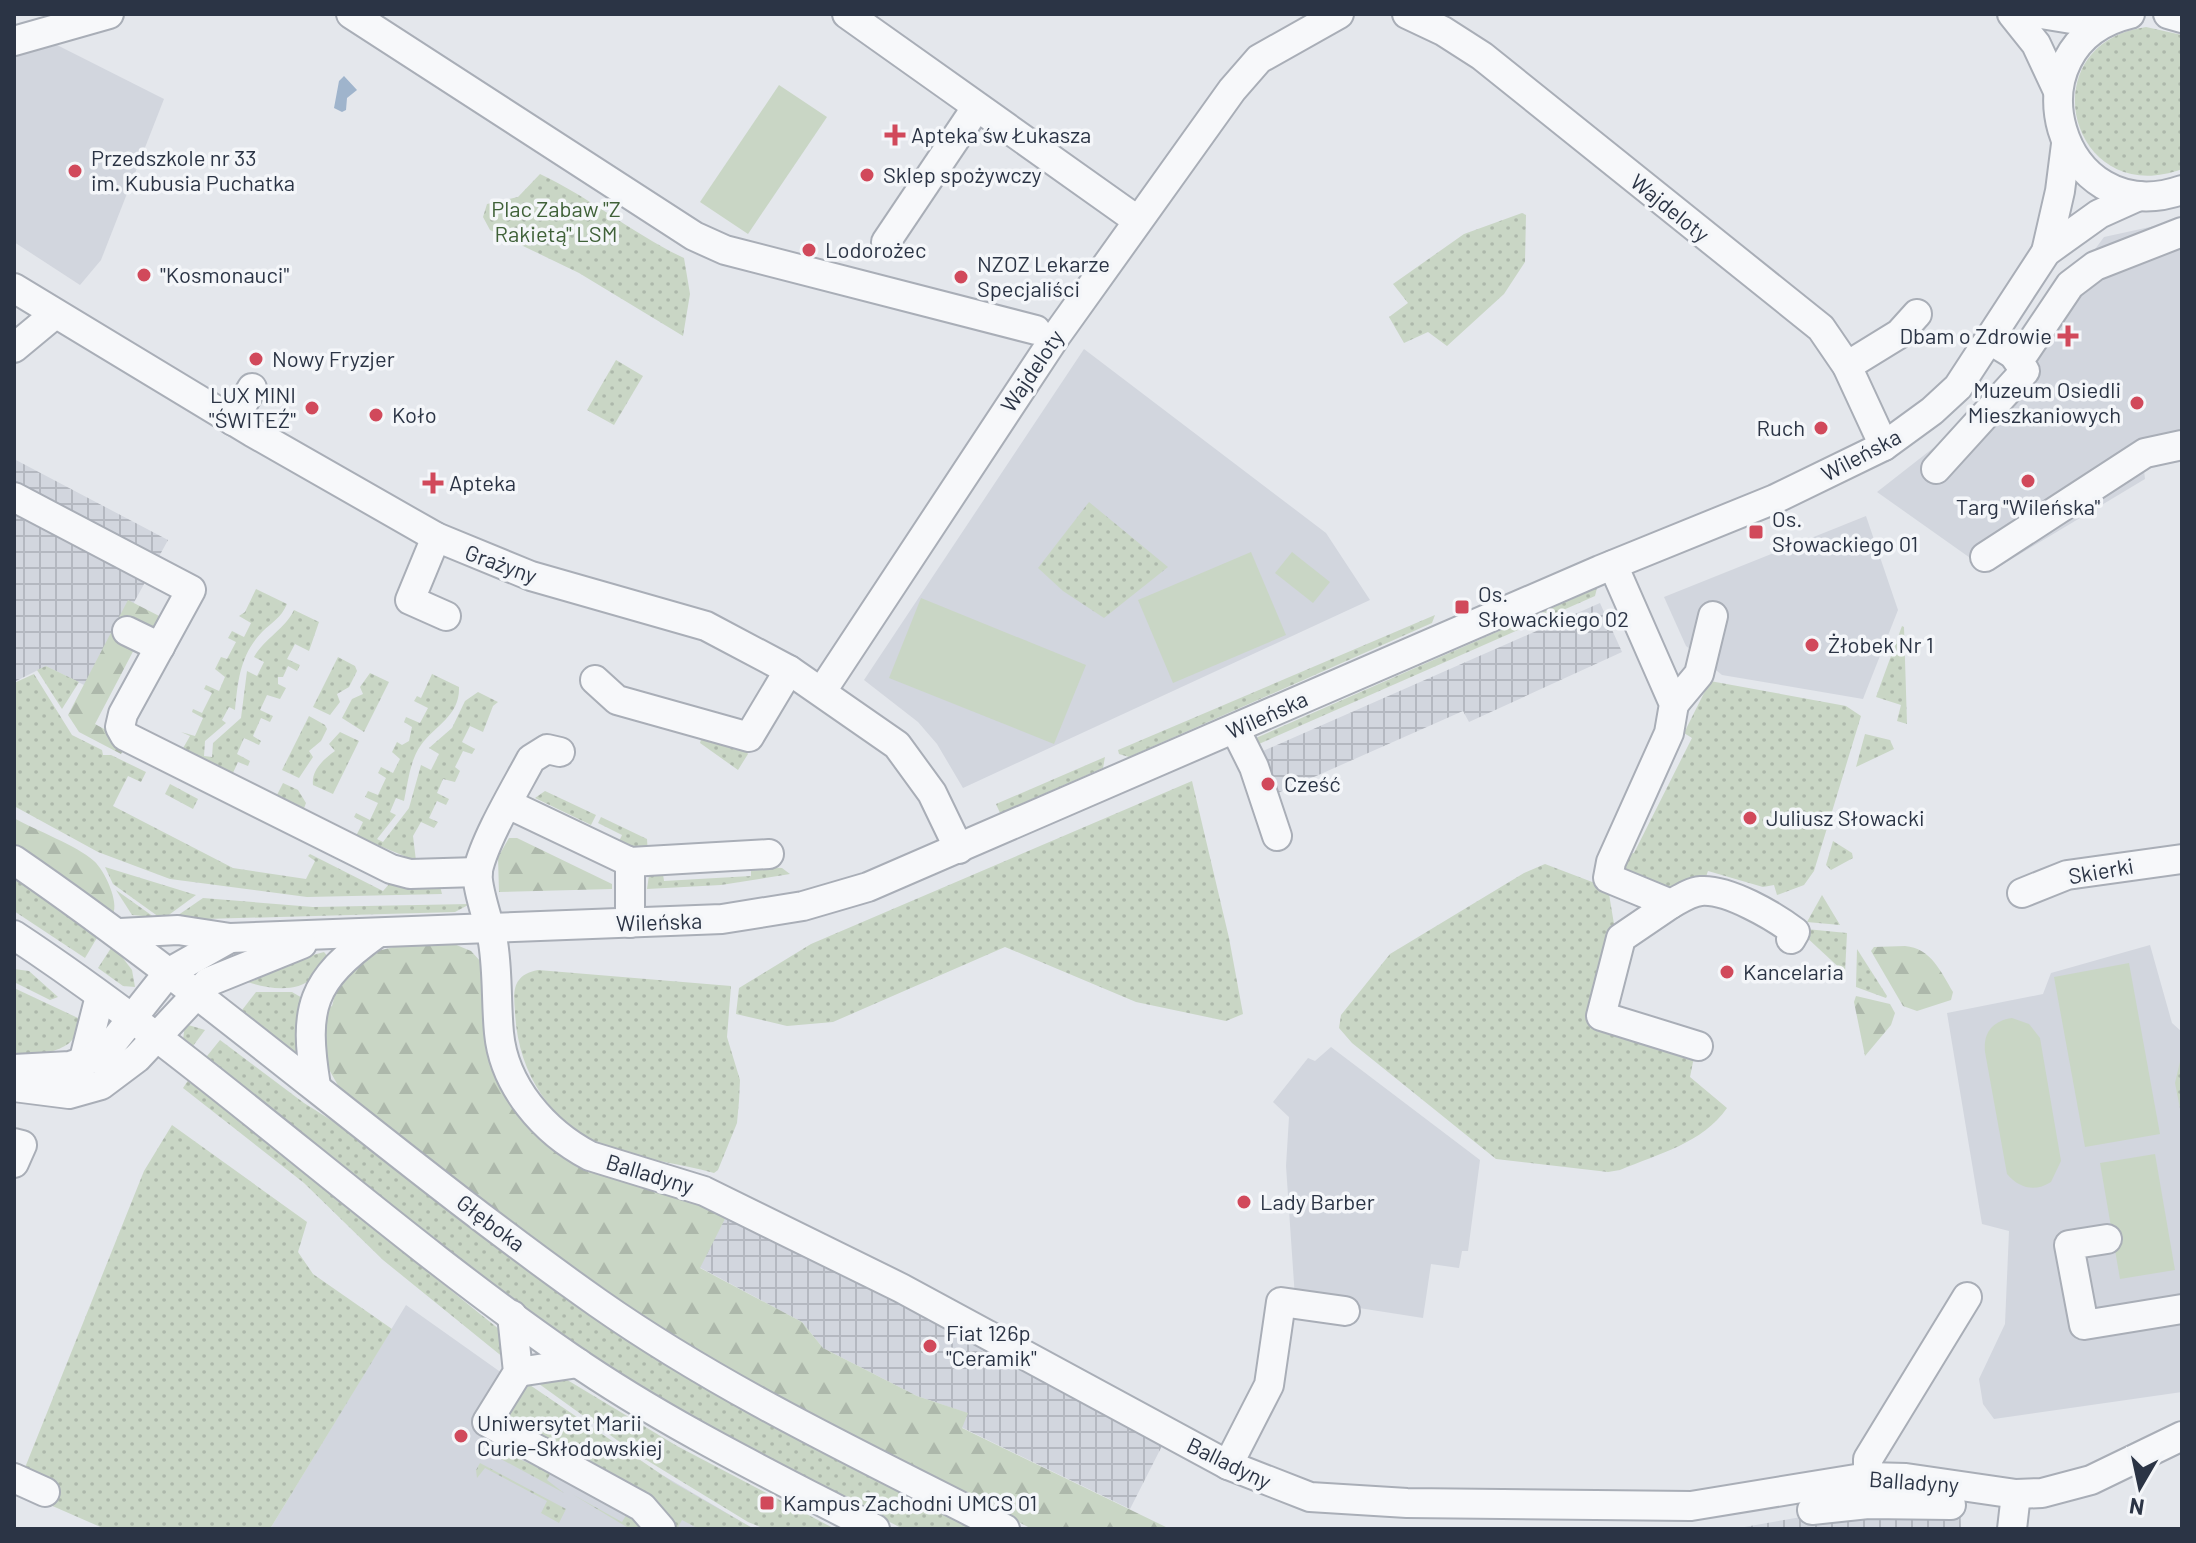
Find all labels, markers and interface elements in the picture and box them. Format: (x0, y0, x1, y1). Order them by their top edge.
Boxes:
place label: Apteka św Łukasza (911, 121, 1091, 147)
marker: Apteka św Łukasza (886, 126, 904, 144)
place label: Przedszkole nr 33 im. Kubusia Puchatka (91, 144, 295, 195)
place label: Sklep spożywczy (883, 161, 1042, 187)
marker: Przedszkole nr 33 im. Kubusia Puchatka (66, 162, 84, 180)
marker: Sklep spożywczy (858, 166, 876, 184)
street label: Wajdeloty (1626, 168, 1715, 247)
park label: Plac Zabaw "Z Rakietą" LSM (491, 195, 621, 246)
place label: Lodorożec (825, 236, 926, 262)
marker: Lodorożec (800, 241, 818, 259)
place label: NZOZ Lekarze Specjaliści (977, 250, 1110, 301)
place label: ''Kosmonauci" (160, 261, 289, 287)
marker: ''Kosmonauci" (135, 266, 153, 284)
marker: NZOZ Lekarze Specjaliści (952, 268, 970, 286)
place label: Dbam o Zdrowie (1899, 322, 2052, 348)
street label: Wajdeloty (994, 324, 1068, 417)
marker: Dbam o Zdrowie (2059, 327, 2077, 345)
place label: Nowy Fryzjer (272, 345, 395, 371)
marker: Nowy Fryzjer (247, 350, 265, 368)
place label: Muzeum Osiedli Mieszkaniowych (1968, 376, 2121, 427)
place label: LUX MINI "ŚWITEŹ" (209, 381, 296, 432)
marker: Muzeum Osiedli Mieszkaniowych (2128, 394, 2146, 412)
marker: LUX MINI "ŚWITEŹ" (303, 399, 321, 417)
place label: Koło (392, 401, 437, 427)
marker: Koło (367, 406, 385, 424)
place label: Ruch (1756, 414, 1805, 440)
marker: Ruch (1812, 419, 1830, 437)
street label: Wileńska (1816, 422, 1905, 486)
place label: Apteka (449, 469, 516, 495)
marker: Targ "Wileńska" (2019, 472, 2037, 490)
marker: Apteka (424, 474, 442, 492)
place label: Targ "Wileńska" (1956, 493, 2100, 519)
place label: Os. Słowackiego 01 (1772, 505, 1918, 556)
marker: Os. Słowackiego 01 (1747, 523, 1765, 541)
street label: Grażyny (462, 538, 541, 588)
place label: Os. Słowackiego 02 (1478, 580, 1629, 631)
marker: Os. Słowackiego 02 (1453, 598, 1471, 616)
place label: Żłobek Nr 1 (1828, 631, 1934, 657)
marker: Żłobek Nr 1 (1803, 636, 1821, 654)
street label: Wileńska (1222, 685, 1311, 743)
place label: Cześć (1284, 770, 1341, 796)
marker: Cześć (1259, 775, 1277, 793)
place label: Juliusz Słowacki (1766, 804, 1925, 830)
marker: Juliusz Słowacki (1741, 809, 1759, 827)
street label: Skierki (2066, 851, 2136, 889)
street label: Wileńska (615, 907, 703, 935)
place label: Kancelaria (1743, 958, 1844, 984)
marker: Kancelaria (1718, 963, 1736, 981)
street label: Balladyny (603, 1147, 697, 1199)
street label: Głęboka (452, 1188, 531, 1256)
place label: Lady Barber (1260, 1188, 1375, 1214)
marker: Lady Barber (1235, 1193, 1253, 1211)
place label: Fiat 126p "Ceramik" (946, 1319, 1037, 1370)
marker: Fiat 126p "Ceramik" (921, 1337, 939, 1355)
place label: Uniwersytet Marii Curie-Skłodowskiej (477, 1409, 663, 1460)
marker: Uniwersytet Marii Curie-Skłodowskiej (452, 1427, 470, 1445)
street label: Balladyny (1183, 1431, 1276, 1494)
north arrow (2100, 1447, 2180, 1527)
street label: Balladyny (1868, 1465, 1960, 1497)
place label: Kampus Zachodni UMCS 01 (783, 1489, 1037, 1515)
marker: Kampus Zachodni UMCS 01 (758, 1494, 776, 1512)
text: N (2127, 1494, 2146, 1522)

